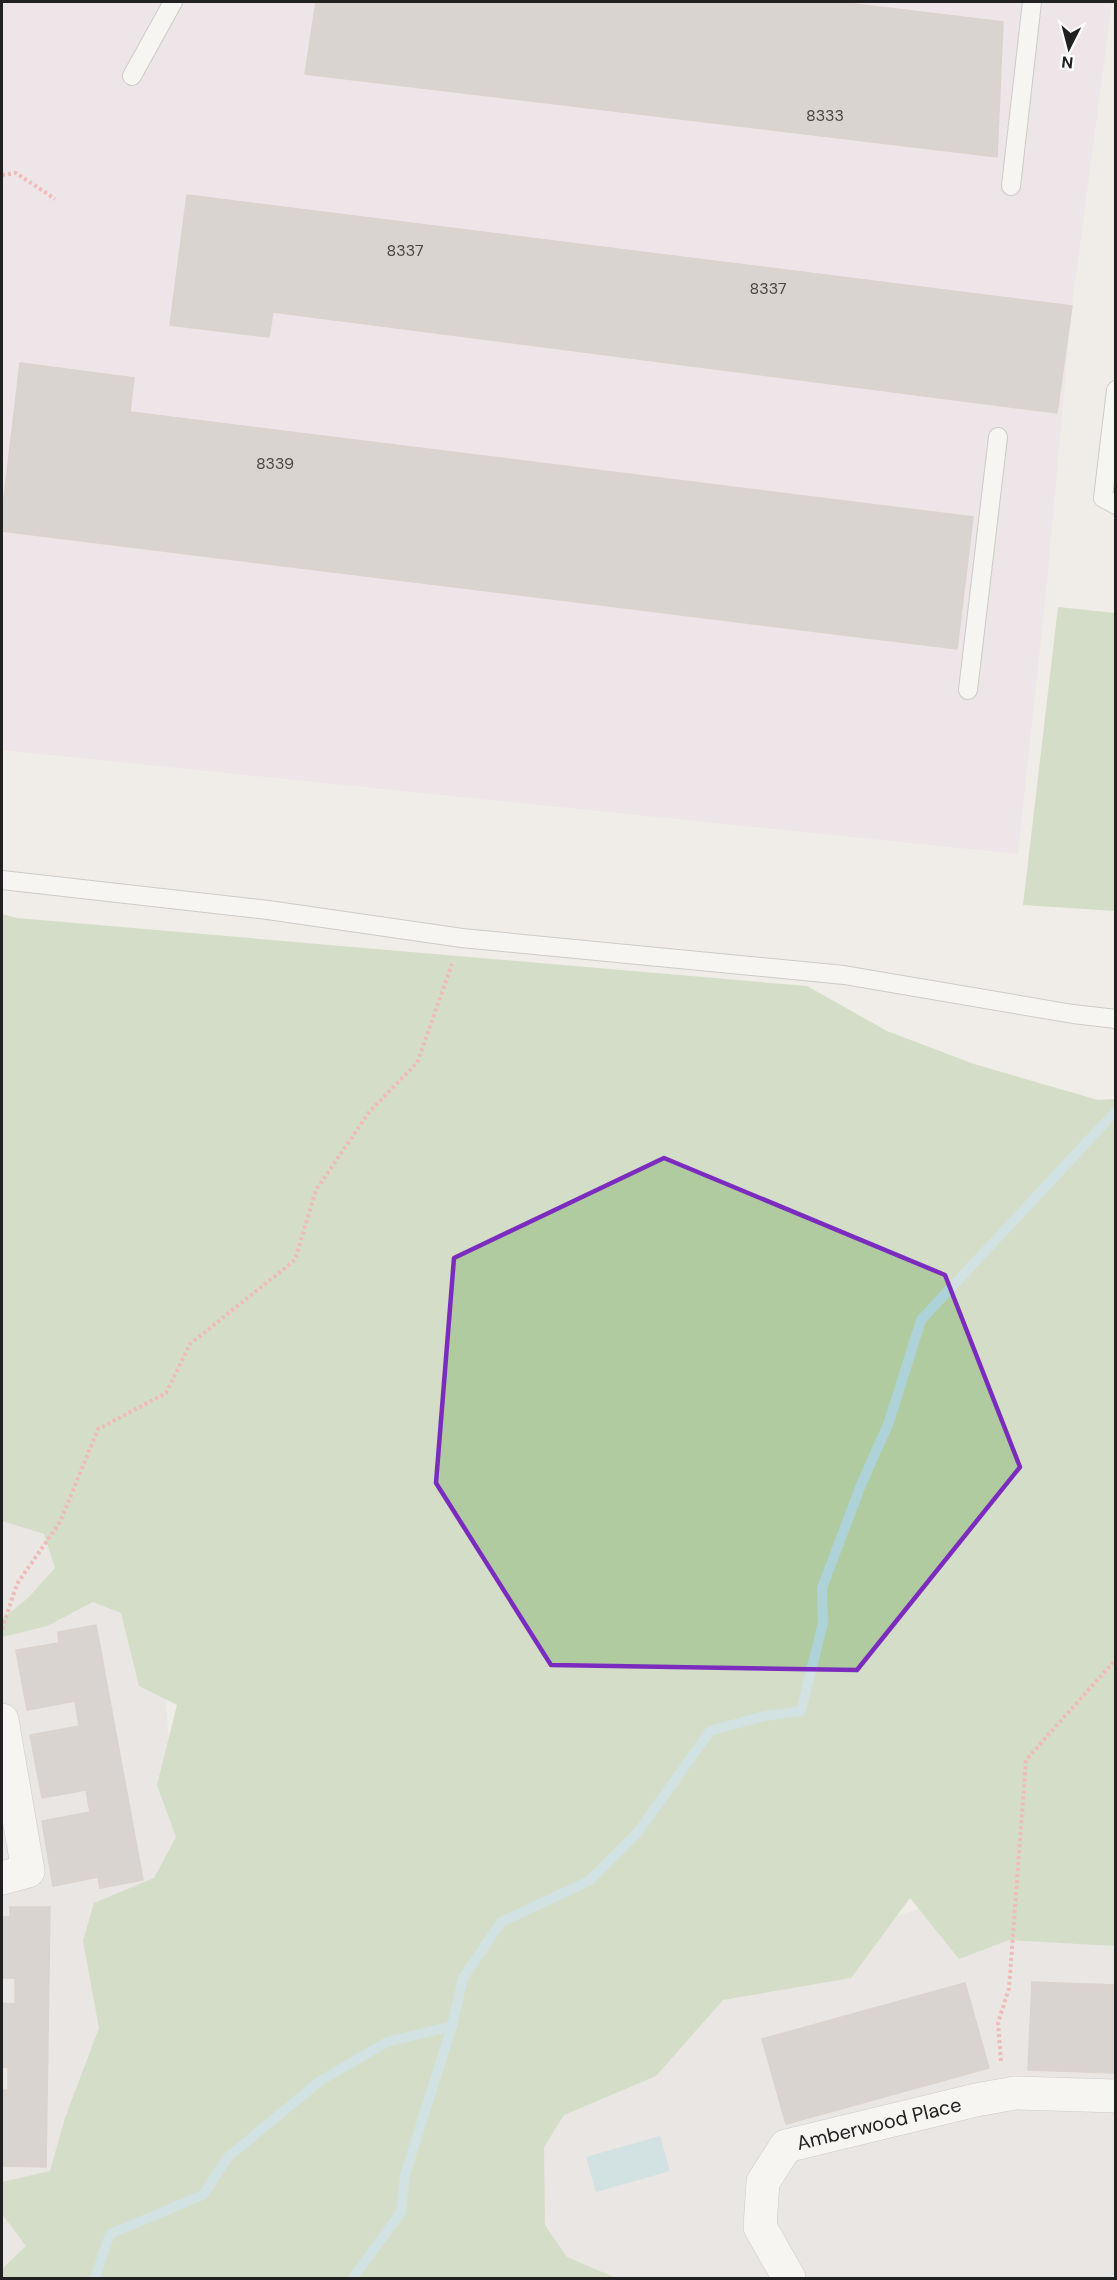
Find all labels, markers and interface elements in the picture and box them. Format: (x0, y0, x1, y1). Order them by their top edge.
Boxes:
north arrow (1039, 18, 1099, 78)
text: N (1061, 51, 1074, 73)
house number: 8333 (806, 105, 844, 126)
house number: 8337 (387, 240, 423, 261)
house number: 8337 (750, 278, 786, 299)
house number: 8339 (256, 453, 294, 474)
street label: Amberwood Place (794, 2091, 964, 2156)

